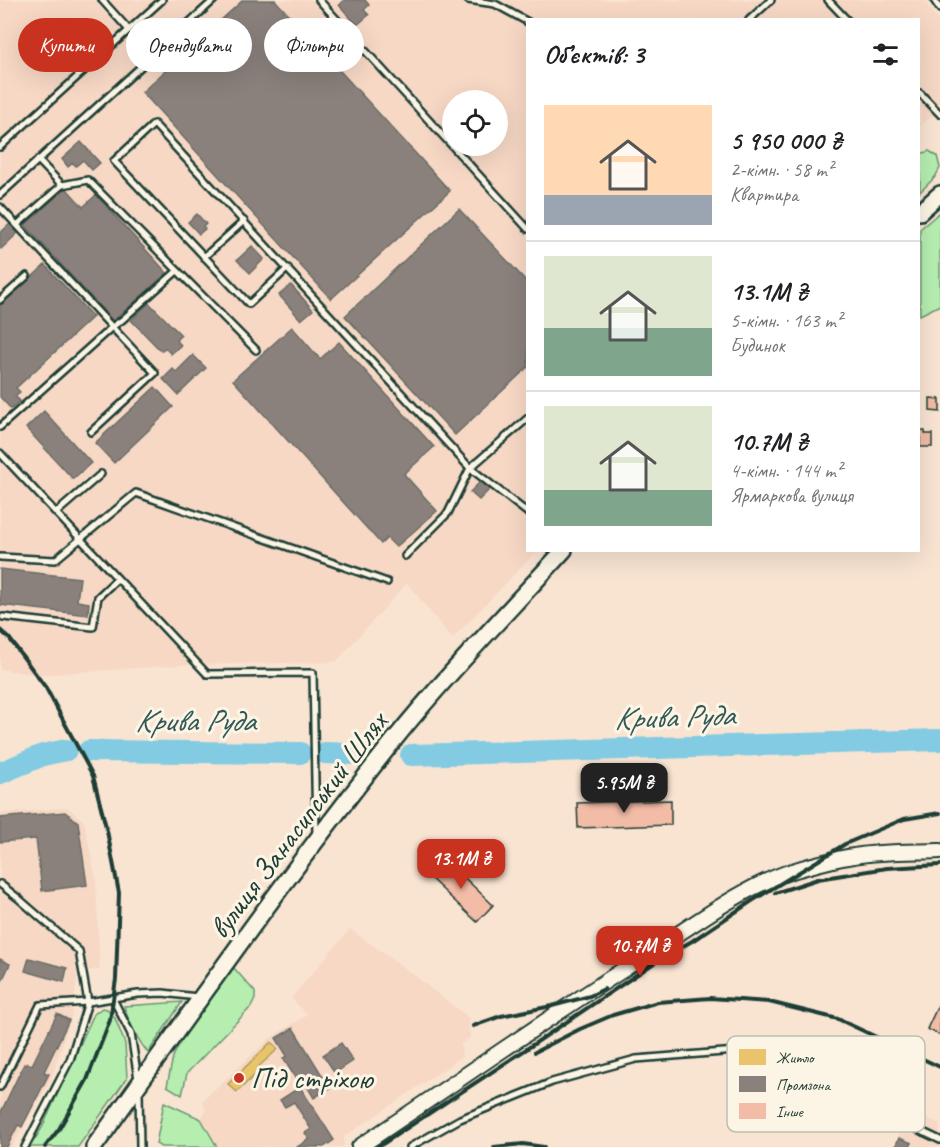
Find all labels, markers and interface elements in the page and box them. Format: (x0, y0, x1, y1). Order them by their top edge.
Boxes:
chip: Купити (18, 18, 114, 72)
chip: Орендувати (126, 18, 252, 72)
chip: Фільтри (264, 18, 364, 72)
text: Об’єктів: 3 (544, 38, 644, 71)
icon: filters (869, 38, 902, 71)
map controls (442, 90, 508, 156)
button: locate (442, 90, 508, 156)
text: 5 950 000 ₴ (730, 124, 842, 157)
icon: home (592, 129, 664, 201)
text: 2-кімн. · 58 m² (730, 157, 833, 182)
text: Квартира (730, 182, 798, 207)
text: 13.1M ₴ (730, 275, 807, 308)
icon: home (592, 280, 664, 352)
text: 5-кімн. · 163 m² (730, 308, 842, 333)
text: Будинок (730, 333, 785, 358)
text: 10.7M ₴ (730, 425, 807, 458)
icon: home (592, 430, 664, 502)
text: 4-кімн. · 144 m² (730, 458, 842, 483)
text: Ярмаркова вулиця (730, 483, 853, 508)
water label: Крива Руда (613, 694, 738, 739)
water label: Крива Руда (135, 700, 258, 741)
street label: вулиця Занасипський Шлях (200, 702, 397, 946)
pin: 5.95M ₴ (569, 763, 679, 814)
text: 5.95M ₴ (595, 770, 653, 795)
pin: 13.1M ₴ (406, 839, 516, 890)
text: 13.1M ₴ (431, 846, 491, 871)
pin: 10.7M ₴ (585, 926, 695, 977)
text: 10.7M ₴ (610, 933, 670, 958)
legend (727, 1036, 925, 1132)
text: Житло (776, 1048, 816, 1068)
place label: Під стріхою (251, 1059, 375, 1097)
marker: Під стріхою (232, 1071, 246, 1085)
text: Промзона (776, 1075, 831, 1095)
text: Інше (776, 1102, 805, 1122)

